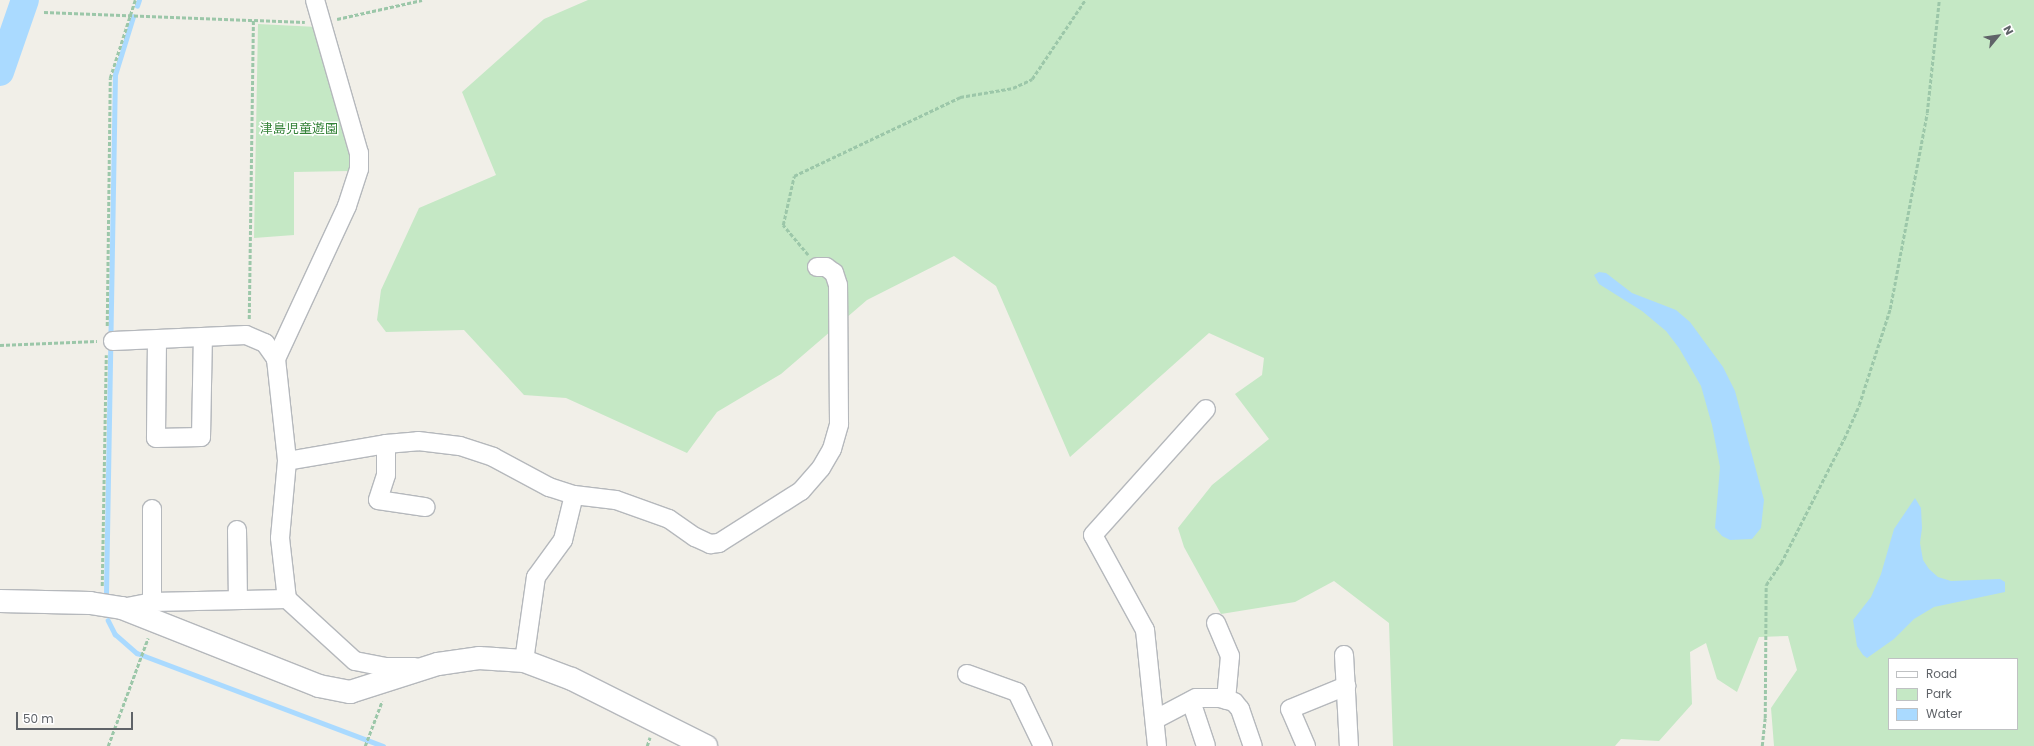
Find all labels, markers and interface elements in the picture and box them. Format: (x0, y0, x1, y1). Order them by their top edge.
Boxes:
north arrow (1978, 16, 2018, 56)
text: N (1999, 23, 2017, 38)
park label: 津島児童遊園 (260, 121, 338, 137)
legend (1888, 658, 2018, 730)
text: Road (1926, 665, 1957, 682)
text: Park (1926, 685, 1952, 702)
scale bar (18, 704, 135, 730)
text: Water (1926, 705, 1962, 722)
text: 50 m (23, 710, 54, 727)

